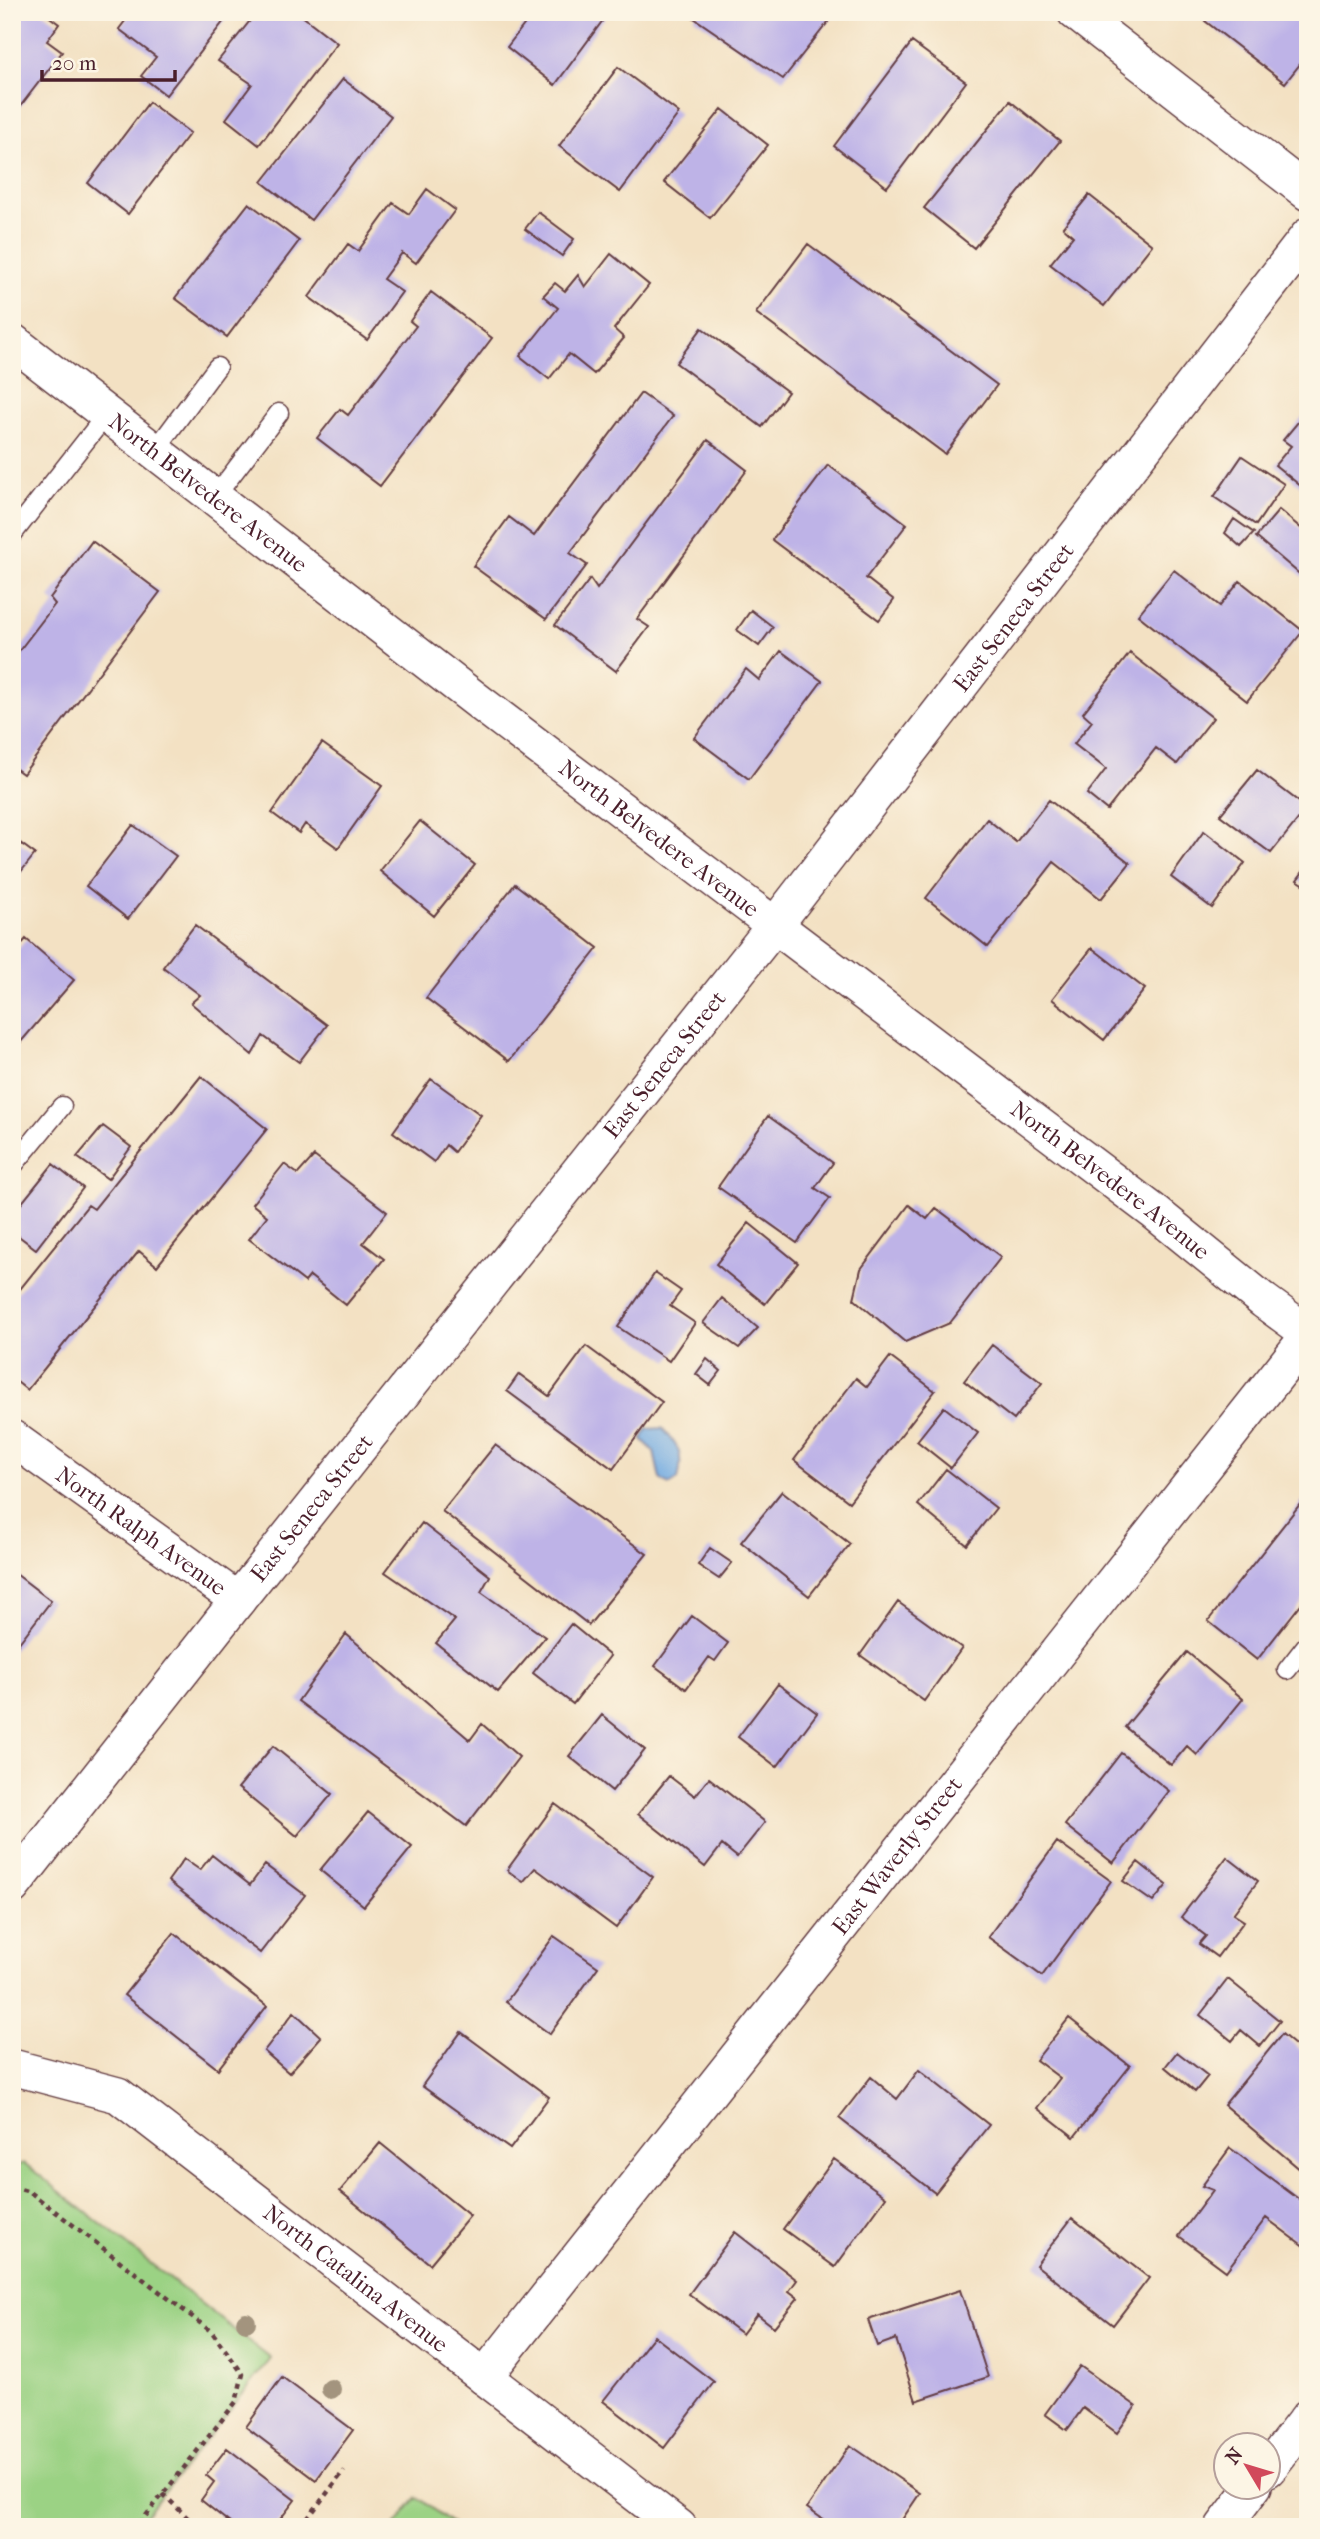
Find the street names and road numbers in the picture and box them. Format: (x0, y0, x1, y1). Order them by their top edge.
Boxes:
street label: North Belvedere Avenue (104, 408, 313, 578)
street label: East Seneca Street (947, 537, 1079, 697)
street label: North Belvedere Avenue (554, 754, 764, 922)
street label: East Seneca Street (597, 985, 731, 1143)
street label: North Belvedere Avenue (1006, 1095, 1215, 1265)
street label: East Seneca Street (244, 1429, 378, 1587)
street label: North Ralph Avenue (51, 1461, 232, 1601)
street label: East Waverly Street (826, 1771, 967, 1940)
street label: North Catalina Avenue (258, 2199, 454, 2358)

